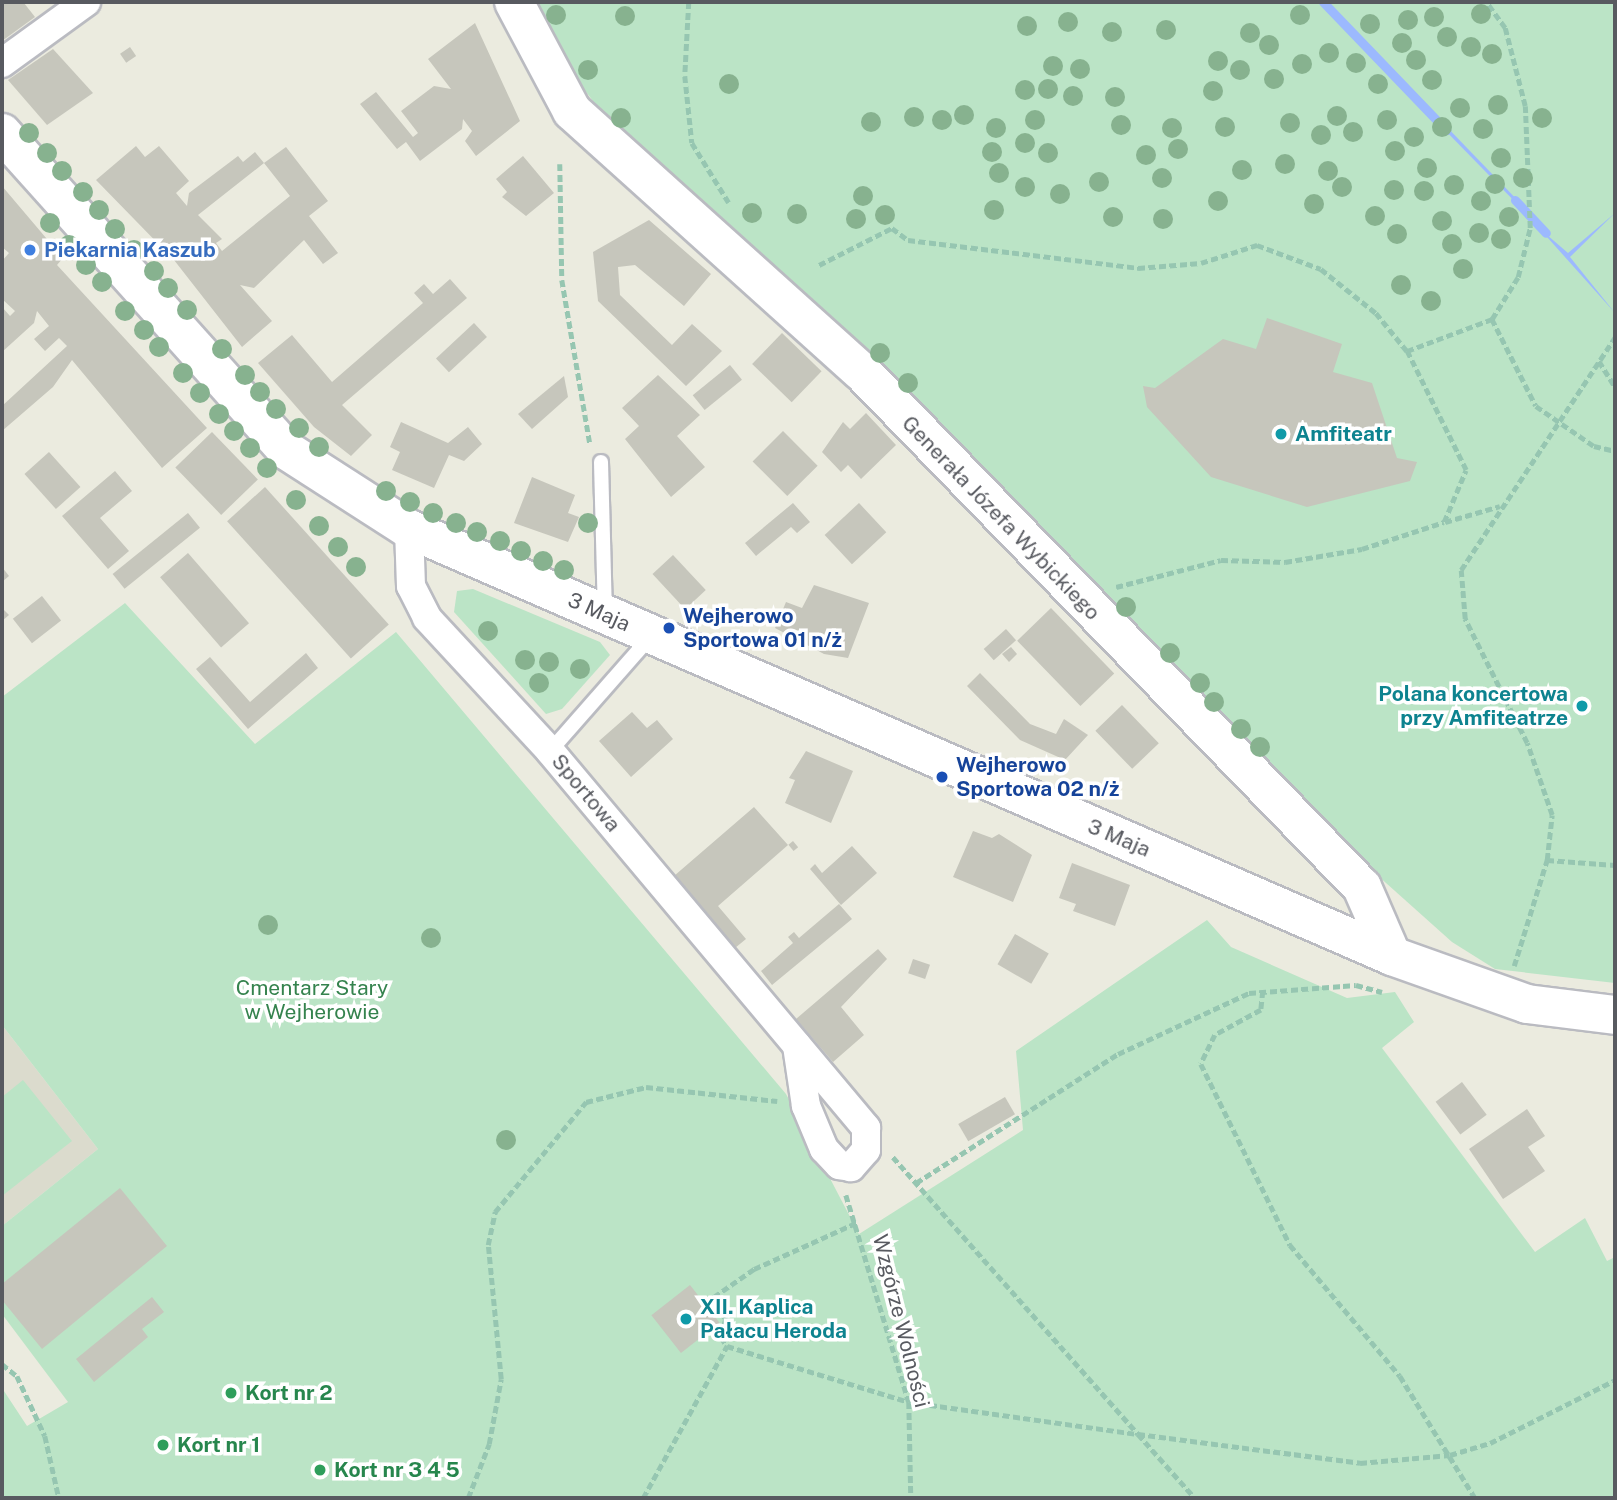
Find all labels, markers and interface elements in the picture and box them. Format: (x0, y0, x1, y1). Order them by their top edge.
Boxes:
place label: Piekarnia Kaszub (44, 237, 216, 263)
marker: Piekarnia Kaszub (22, 242, 38, 258)
street label: Generała Józefa Wybickiego (897, 410, 1105, 626)
place label: Amfiteatr (1295, 421, 1392, 447)
marker: Amfiteatr (1273, 426, 1289, 442)
street label: 3 Maja (564, 587, 634, 637)
place label: Wejherowo Sportowa 01 n/ż (683, 603, 842, 653)
marker: Wejherowo Sportowa 01 n/ż (661, 620, 677, 636)
place label: Polana koncertowa przy Amfiteatrze (1378, 681, 1568, 731)
marker: Polana koncertowa przy Amfiteatrze (1574, 698, 1590, 714)
street label: Sportowa (546, 749, 626, 837)
place label: Wejherowo Sportowa 02 n/ż (956, 752, 1119, 802)
marker: Wejherowo Sportowa 02 n/ż (934, 769, 950, 785)
street label: 3 Maja (1084, 814, 1154, 862)
park label: Cmentarz Stary w Wejherowie (236, 975, 388, 1025)
street label: Wzgórze Wolności (867, 1232, 935, 1410)
place label: XII. Kaplica Pałacu Heroda (700, 1294, 847, 1344)
marker: XII. Kaplica Pałacu Heroda (678, 1311, 694, 1327)
place label: Kort nr 2 (245, 1380, 333, 1406)
marker: Kort nr 2 (223, 1385, 239, 1401)
place label: Kort nr 1 (177, 1432, 260, 1458)
marker: Kort nr 1 (155, 1437, 171, 1453)
place label: Kort nr 3 4 5 (334, 1457, 460, 1483)
marker: Kort nr 3 4 5 (312, 1462, 328, 1478)

